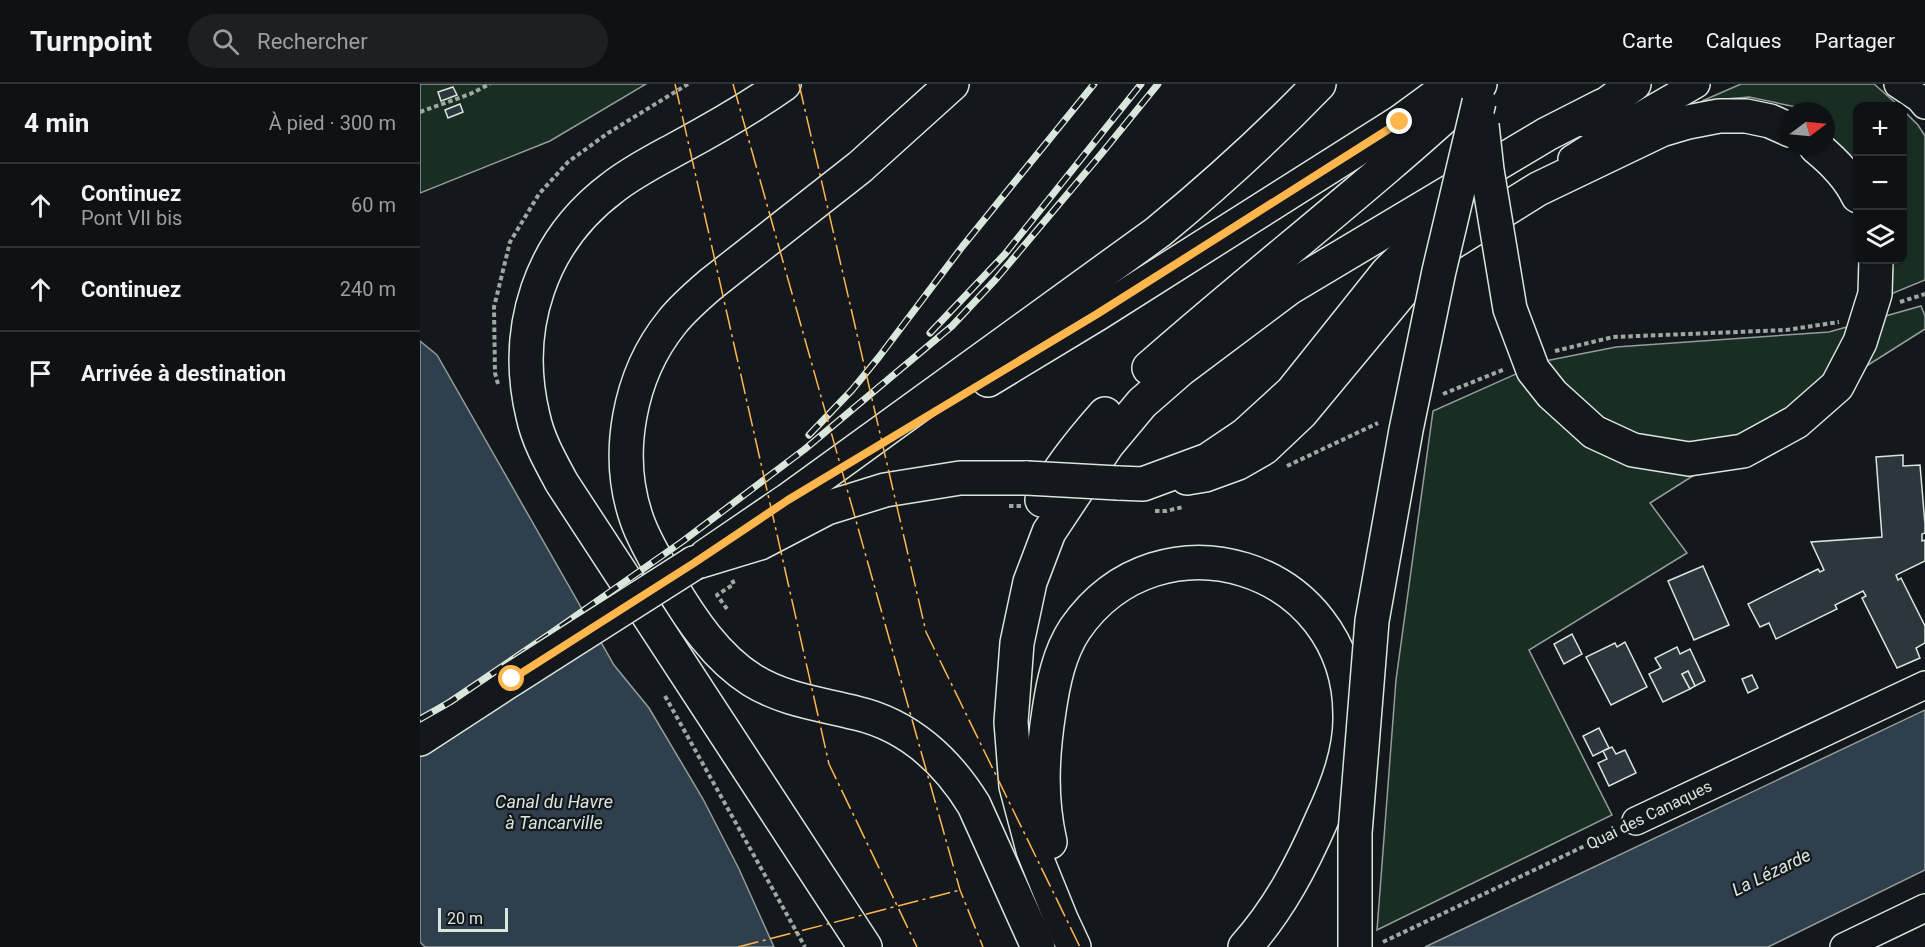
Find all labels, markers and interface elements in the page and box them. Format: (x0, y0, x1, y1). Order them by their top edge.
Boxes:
search box (188, 14, 608, 68)
text: Turnpoint (30, 25, 152, 58)
icon: search (209, 25, 242, 58)
text: Rechercher (257, 29, 368, 54)
text: Carte (1622, 29, 1673, 53)
text: Calques (1706, 29, 1781, 53)
text: Partager (1814, 29, 1895, 53)
north arrow (1781, 102, 1835, 156)
map controls (1853, 102, 1907, 264)
button: + (1853, 102, 1907, 156)
text: 4 min (24, 108, 89, 138)
route end (1386, 108, 1412, 134)
text: À pied · 300 m (269, 111, 396, 135)
button: − (1853, 156, 1907, 210)
text: Continuez (81, 181, 181, 206)
icon: ahead (24, 189, 57, 222)
text: 60 m (351, 193, 396, 217)
text: Pont VII bis (81, 206, 182, 230)
button: layers (1853, 210, 1907, 264)
icon: ahead (24, 273, 57, 306)
text: Continuez (81, 277, 181, 302)
text: 240 m (340, 277, 396, 301)
icon: arrive (24, 357, 57, 390)
text: Arrivée à destination (81, 361, 286, 386)
route start (498, 665, 524, 691)
street label: Quai des Canaques (1583, 776, 1715, 854)
water label: Canal du Havre à Tancarville (495, 791, 613, 833)
water label: La Lézarde (1728, 844, 1814, 900)
scale bar (438, 905, 508, 932)
text: 20 m (447, 909, 483, 928)

